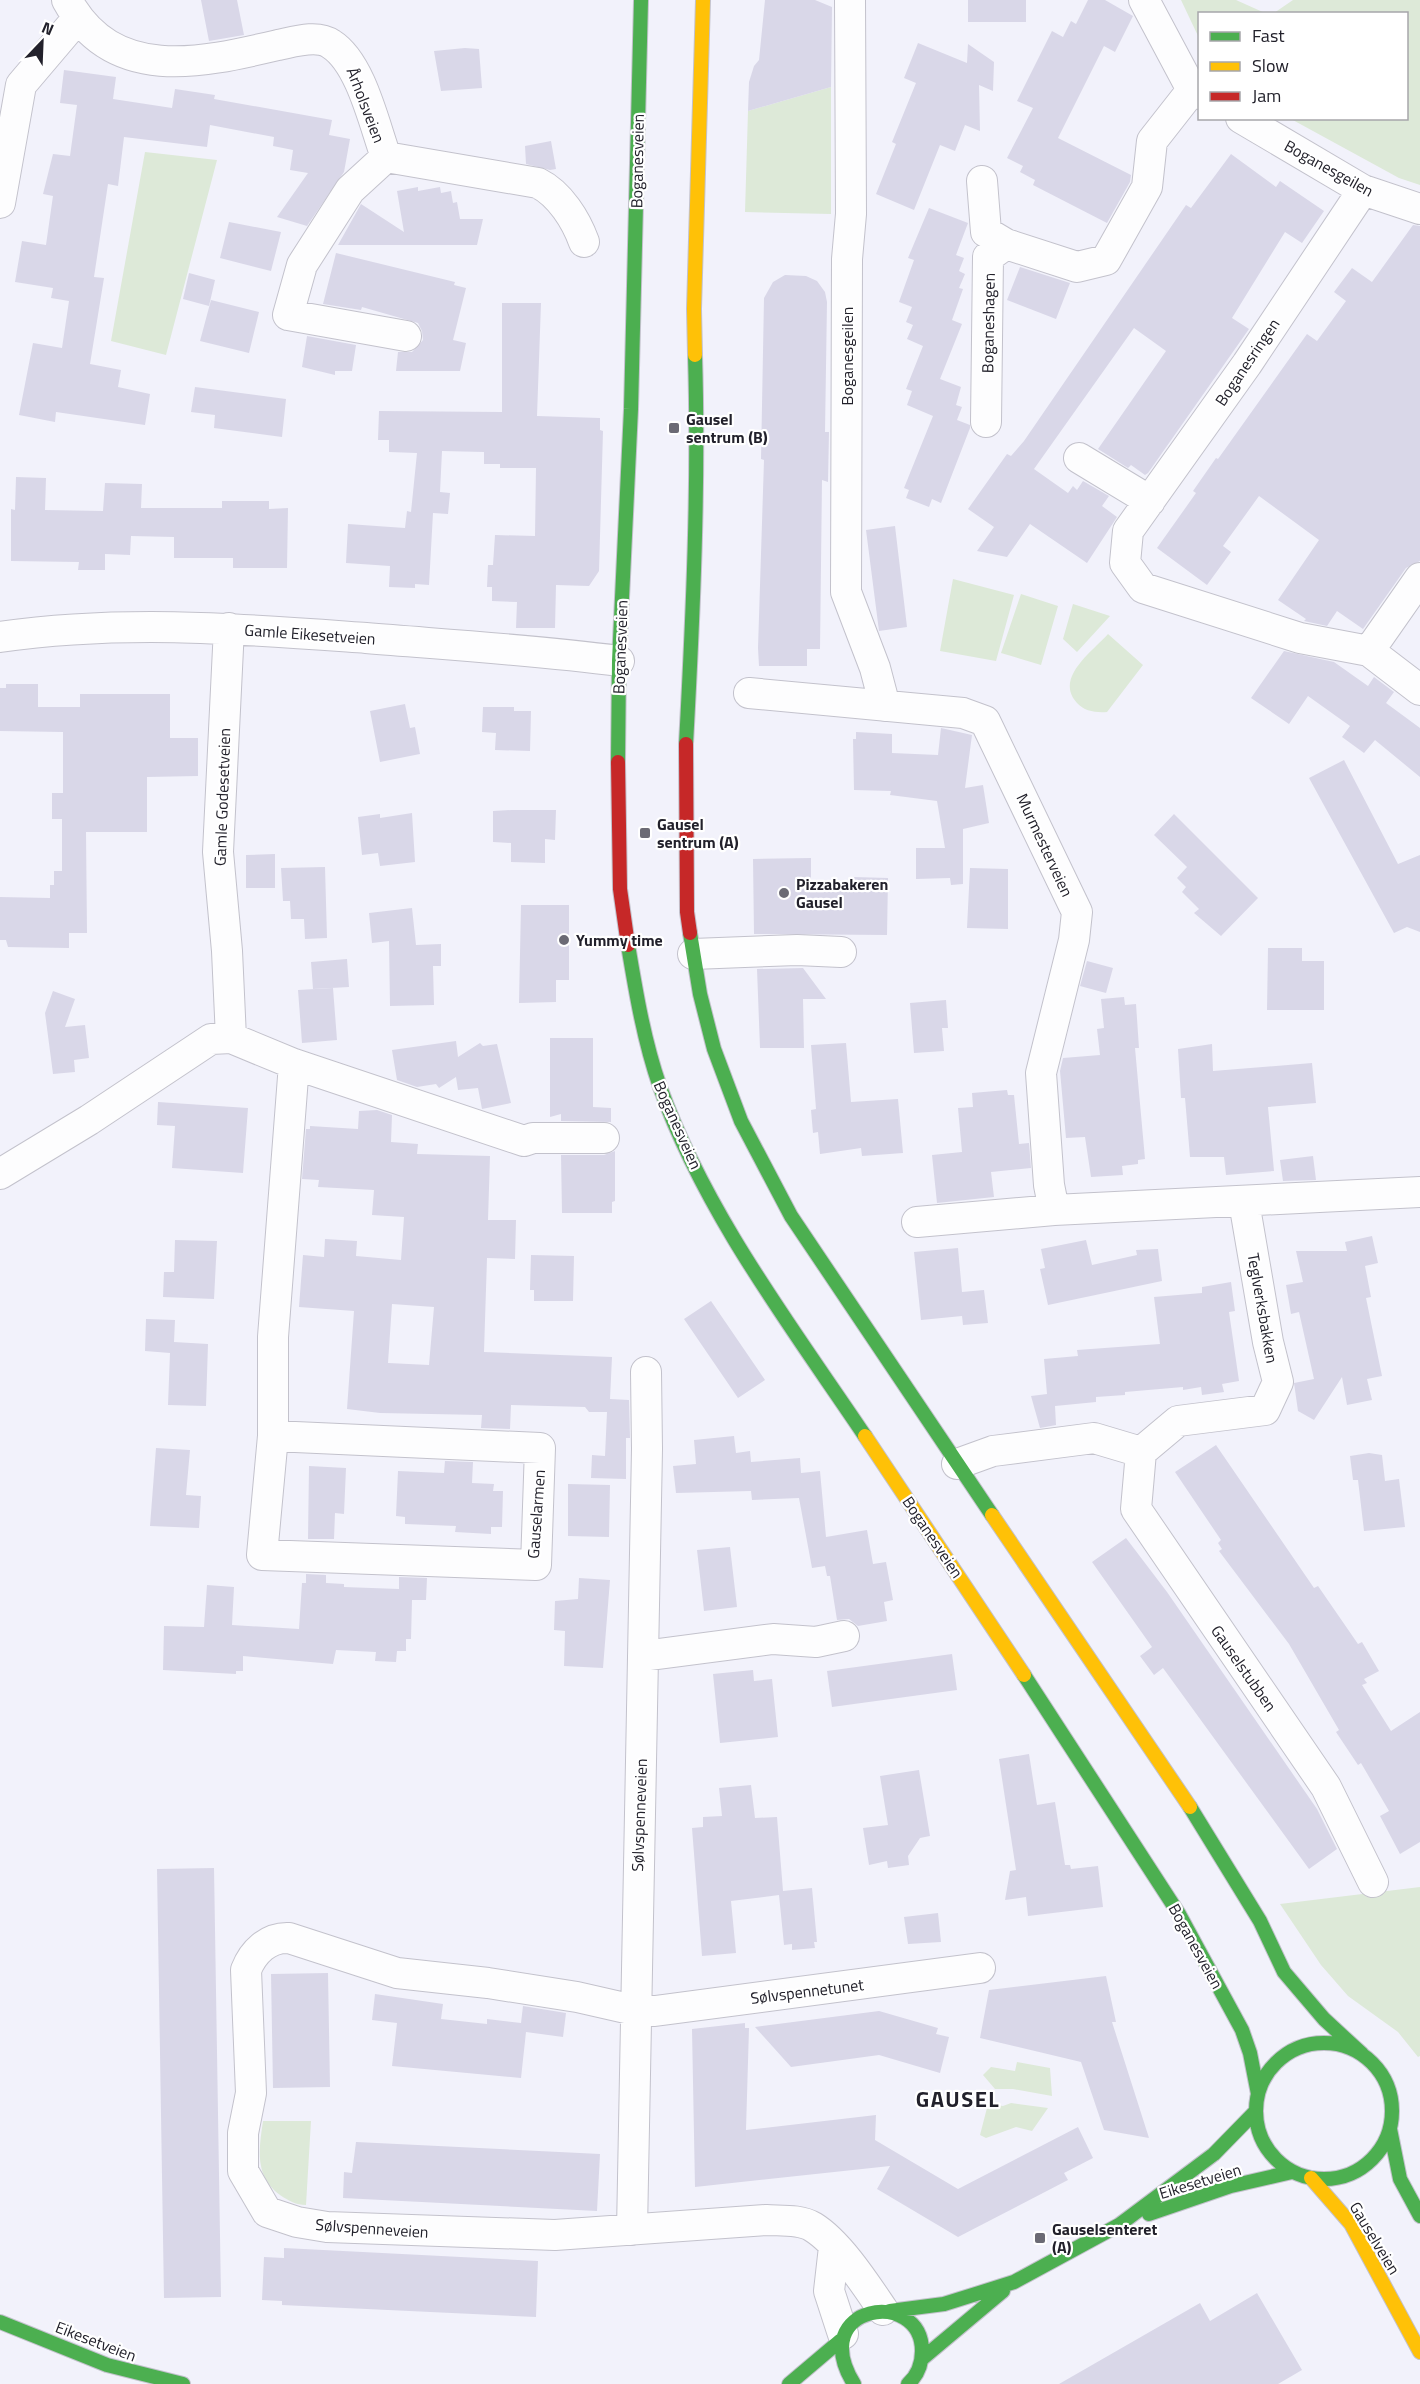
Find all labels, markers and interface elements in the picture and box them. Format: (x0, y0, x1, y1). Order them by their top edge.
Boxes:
north arrow (12, 12, 72, 72)
legend (1198, 12, 1408, 120)
text: N (38, 15, 58, 41)
text: Fast (1252, 22, 1285, 49)
text: Slow (1252, 52, 1289, 79)
street label: Årholsveien (341, 64, 391, 146)
text: Jam (1252, 82, 1281, 109)
street label: Boganesveien (624, 114, 650, 208)
street label: Boganesgeilen (1280, 134, 1378, 202)
street label: Boganeshagen (975, 273, 1001, 373)
street label: Boganesgeilen (835, 307, 859, 405)
street label: Boganesringen (1209, 313, 1285, 411)
place label: Gausel sentrum (B) (686, 407, 768, 449)
marker: Gausel sentrum (B) (667, 421, 681, 435)
street label: Boganesveien (606, 599, 634, 695)
street label: Gamle Eikesetveien (244, 617, 376, 651)
street label: Gamle Godesetveien (208, 727, 236, 867)
street label: Murmesterveien (1011, 789, 1079, 901)
place label: Gausel sentrum (A) (657, 812, 739, 854)
marker: Gausel sentrum (A) (638, 826, 652, 840)
place label: Pizzabakeren Gausel (796, 872, 888, 914)
marker: Pizzabakeren Gausel (777, 886, 791, 900)
place label: Yummy time (576, 928, 663, 952)
marker: Yummy time (557, 933, 571, 947)
street label: Boganesveien (648, 1077, 708, 1173)
street label: Teglverksbakken (1242, 1251, 1284, 1365)
street label: Gauselarmen (521, 1469, 551, 1559)
street label: Boganesveien (897, 1491, 969, 1583)
street label: Gauselstubben (1205, 1620, 1283, 1716)
street label: Sølvspenneveien (625, 1758, 653, 1872)
street label: Boganesveien (1163, 1899, 1229, 1993)
street label: Sølvspennetunet (749, 1972, 865, 2010)
district label: GAUSEL (916, 2082, 1000, 2116)
street label: Eikesetveien (1156, 2157, 1244, 2205)
street label: Gauselveien (1344, 2197, 1406, 2279)
street label: Sølvspenneveien (315, 2212, 429, 2244)
place label: Gauselsenteret (A) (1052, 2217, 1157, 2259)
marker: Gauselsenteret (A) (1033, 2231, 1047, 2245)
street label: Eikesetveien (52, 2315, 140, 2367)

